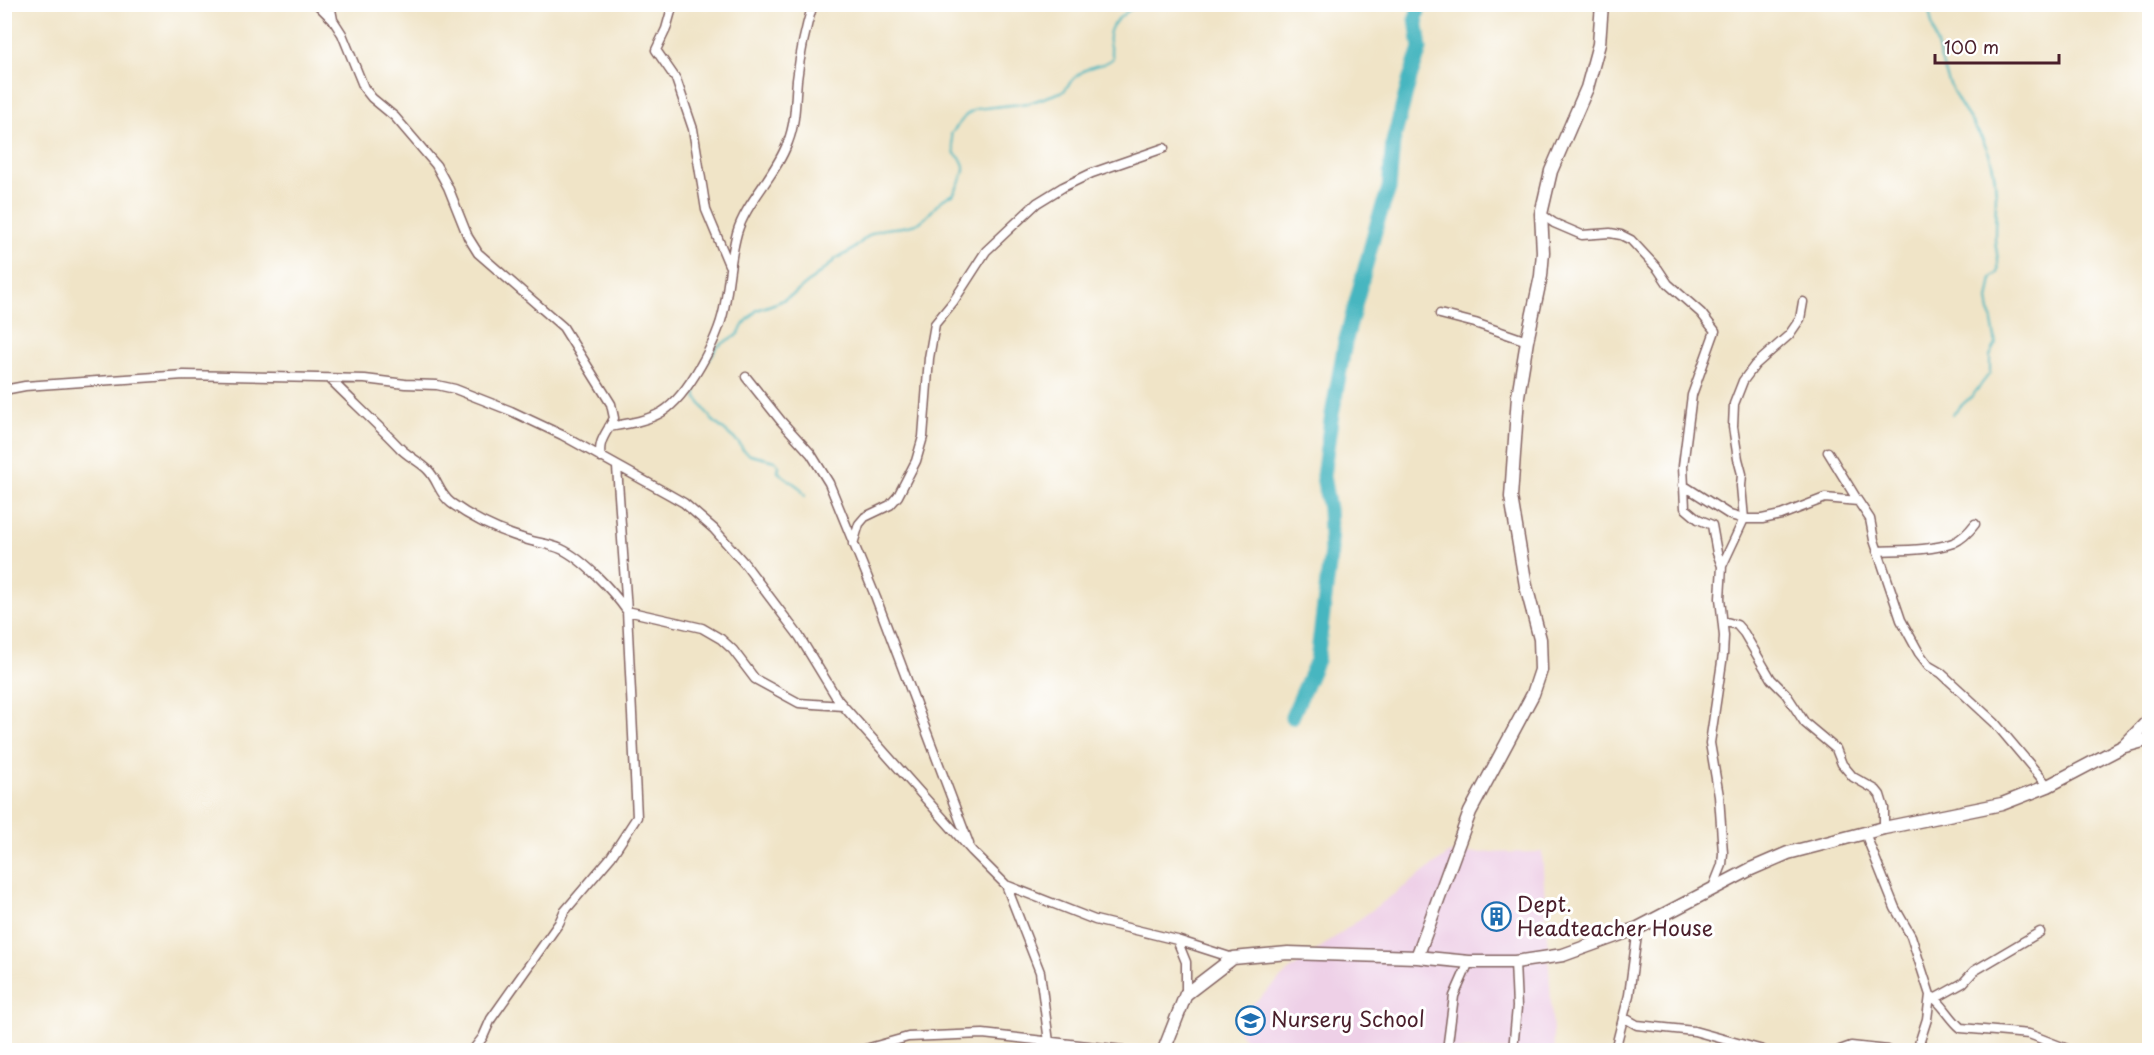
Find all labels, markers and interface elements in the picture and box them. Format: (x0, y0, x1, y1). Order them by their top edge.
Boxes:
scale bar (1935, 27, 2060, 65)
text: 100 m (1944, 33, 1999, 60)
place label: Dept. Headteacher House (1517, 887, 1713, 943)
building icon: Dept. Headteacher House (1480, 901, 1512, 933)
place label: Nursery School (1271, 1002, 1425, 1034)
school or university icon: Nursery School (1234, 1004, 1266, 1036)

